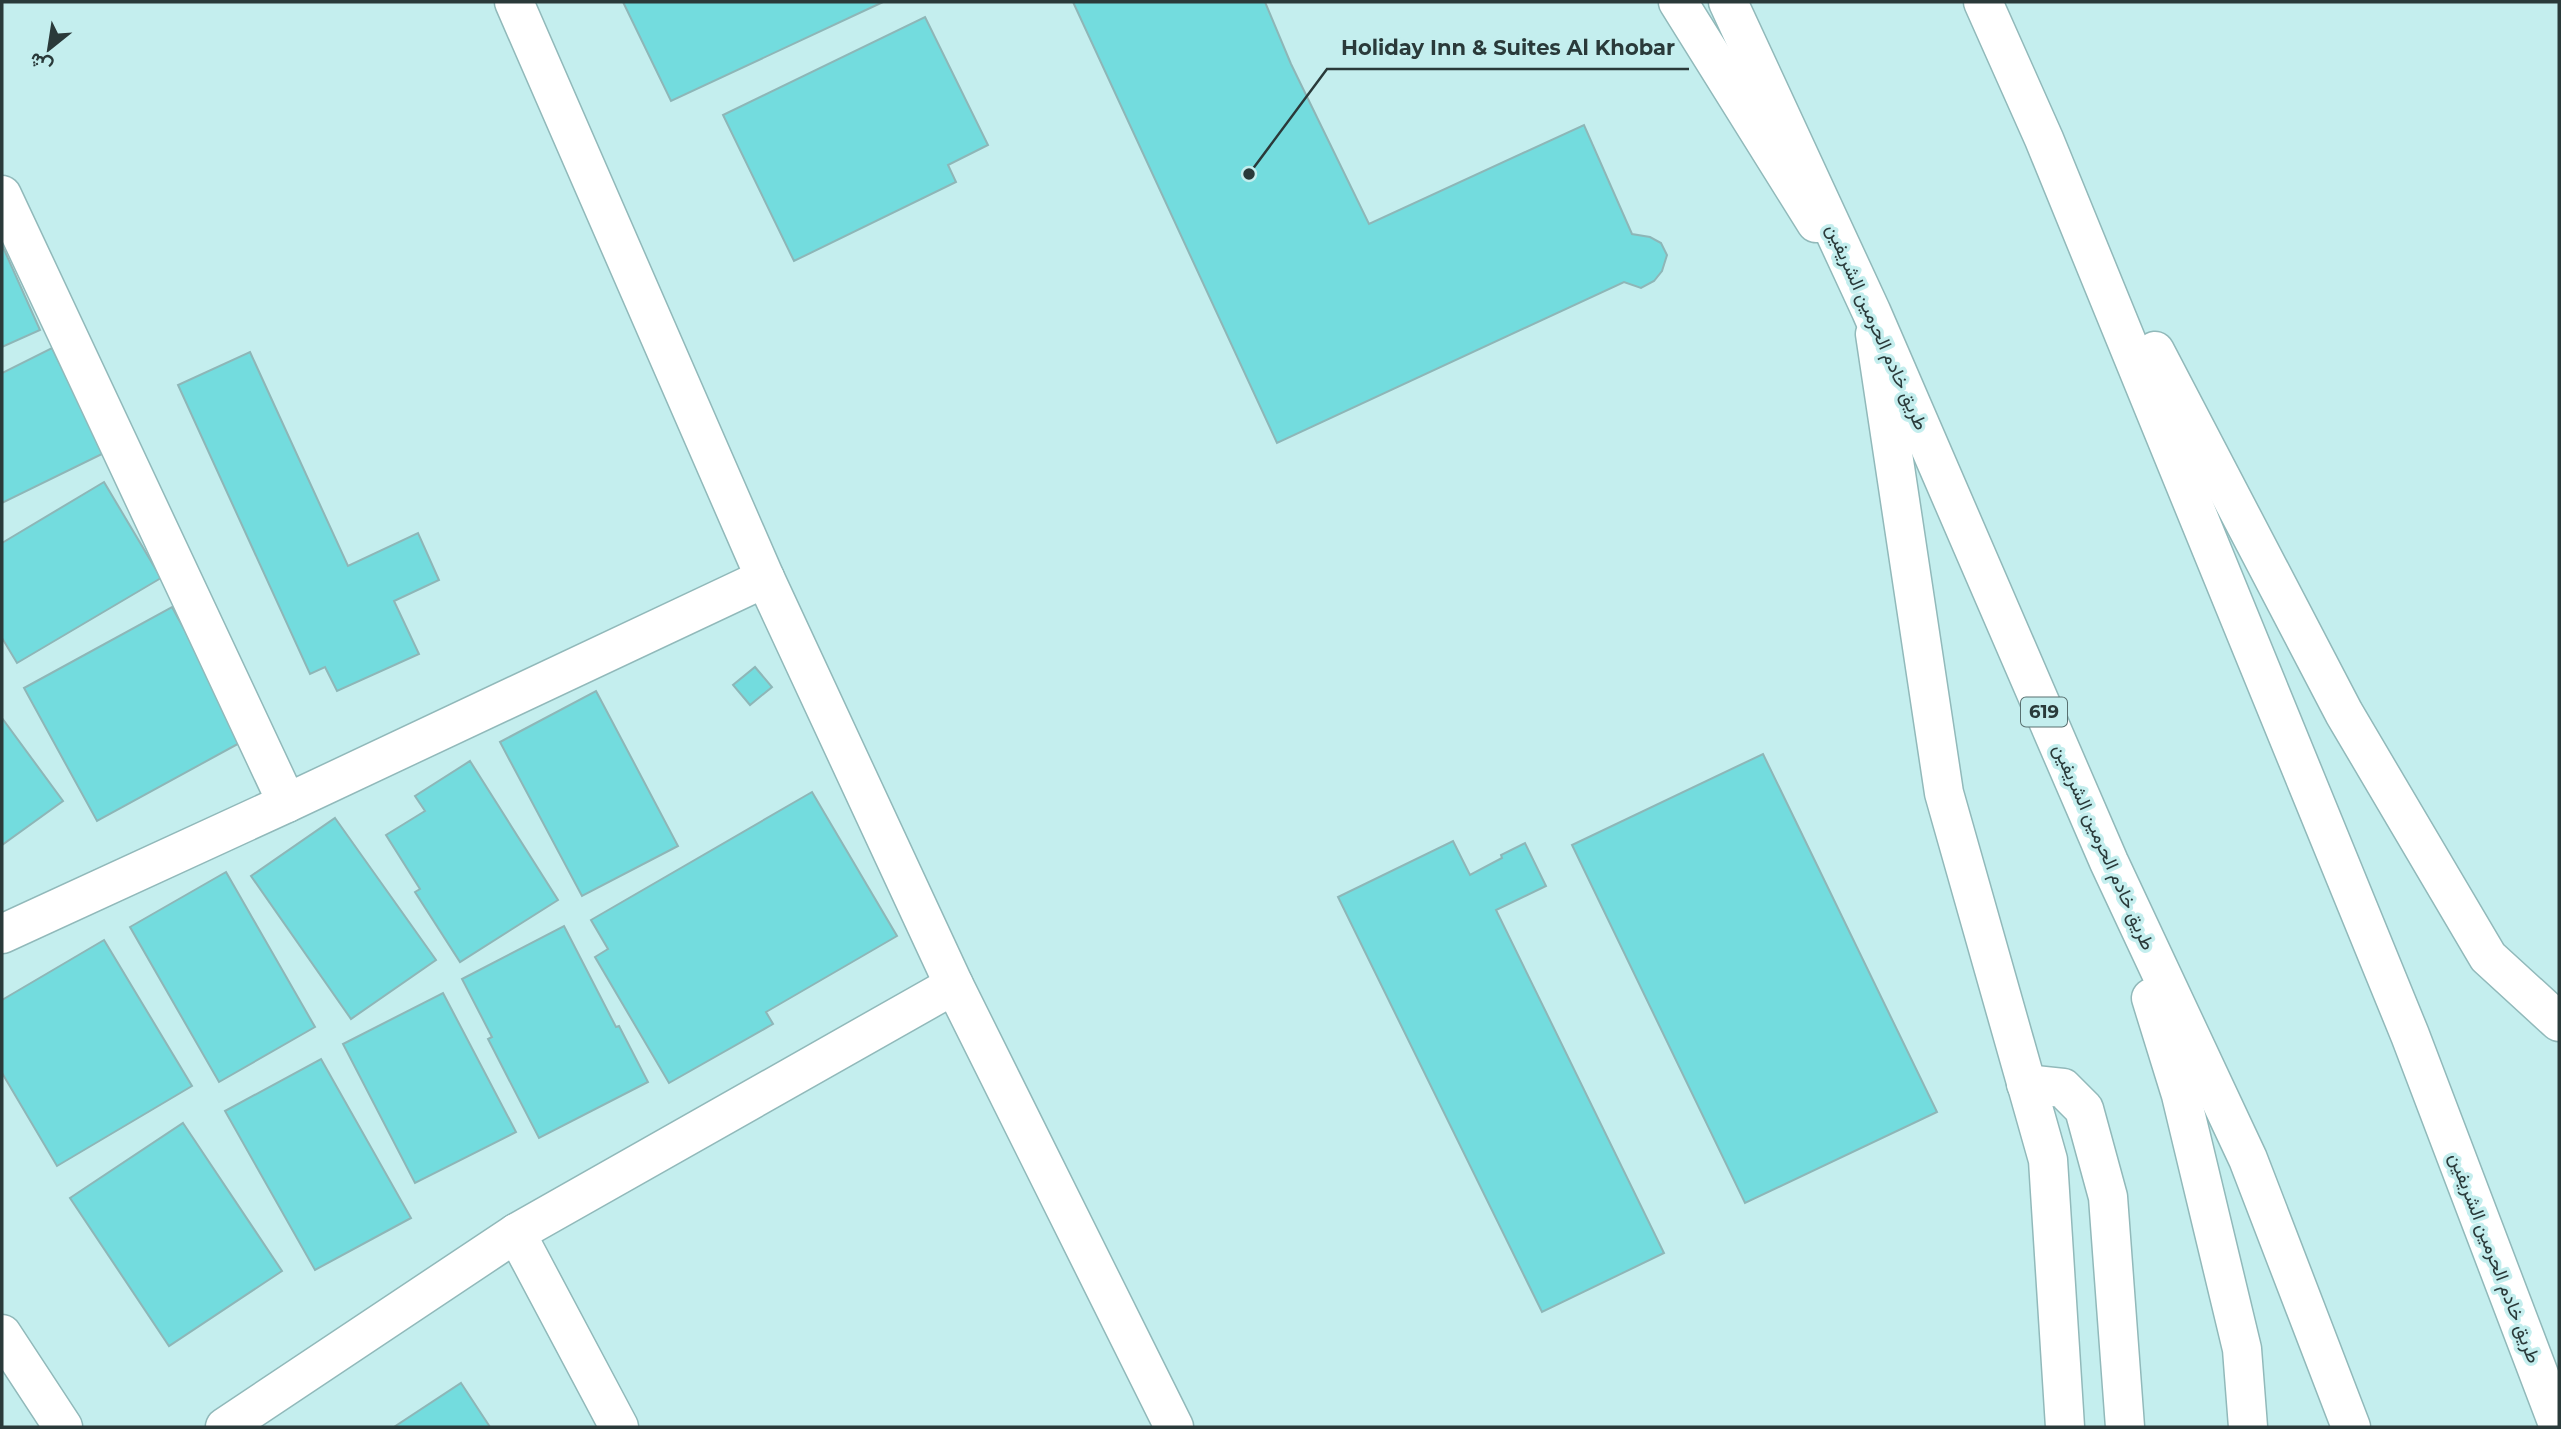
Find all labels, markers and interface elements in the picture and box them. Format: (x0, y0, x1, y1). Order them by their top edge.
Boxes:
north arrow (14, 14, 84, 84)
callout: Holiday Inn & Suites Al Khobar (1327, 27, 1689, 69)
text: Holiday Inn & Suites Al Khobar (1341, 35, 1675, 60)
text: ش (25, 48, 56, 79)
street label: طريق خادم الحرمين الشريفين (1820, 220, 1933, 434)
road number: 619 (2021, 698, 2067, 726)
street label: طريق خادم الحرمين الشريفين (2047, 740, 2160, 954)
street label: طريق خادم الحرمين الشريفين (2443, 1150, 2546, 1367)

